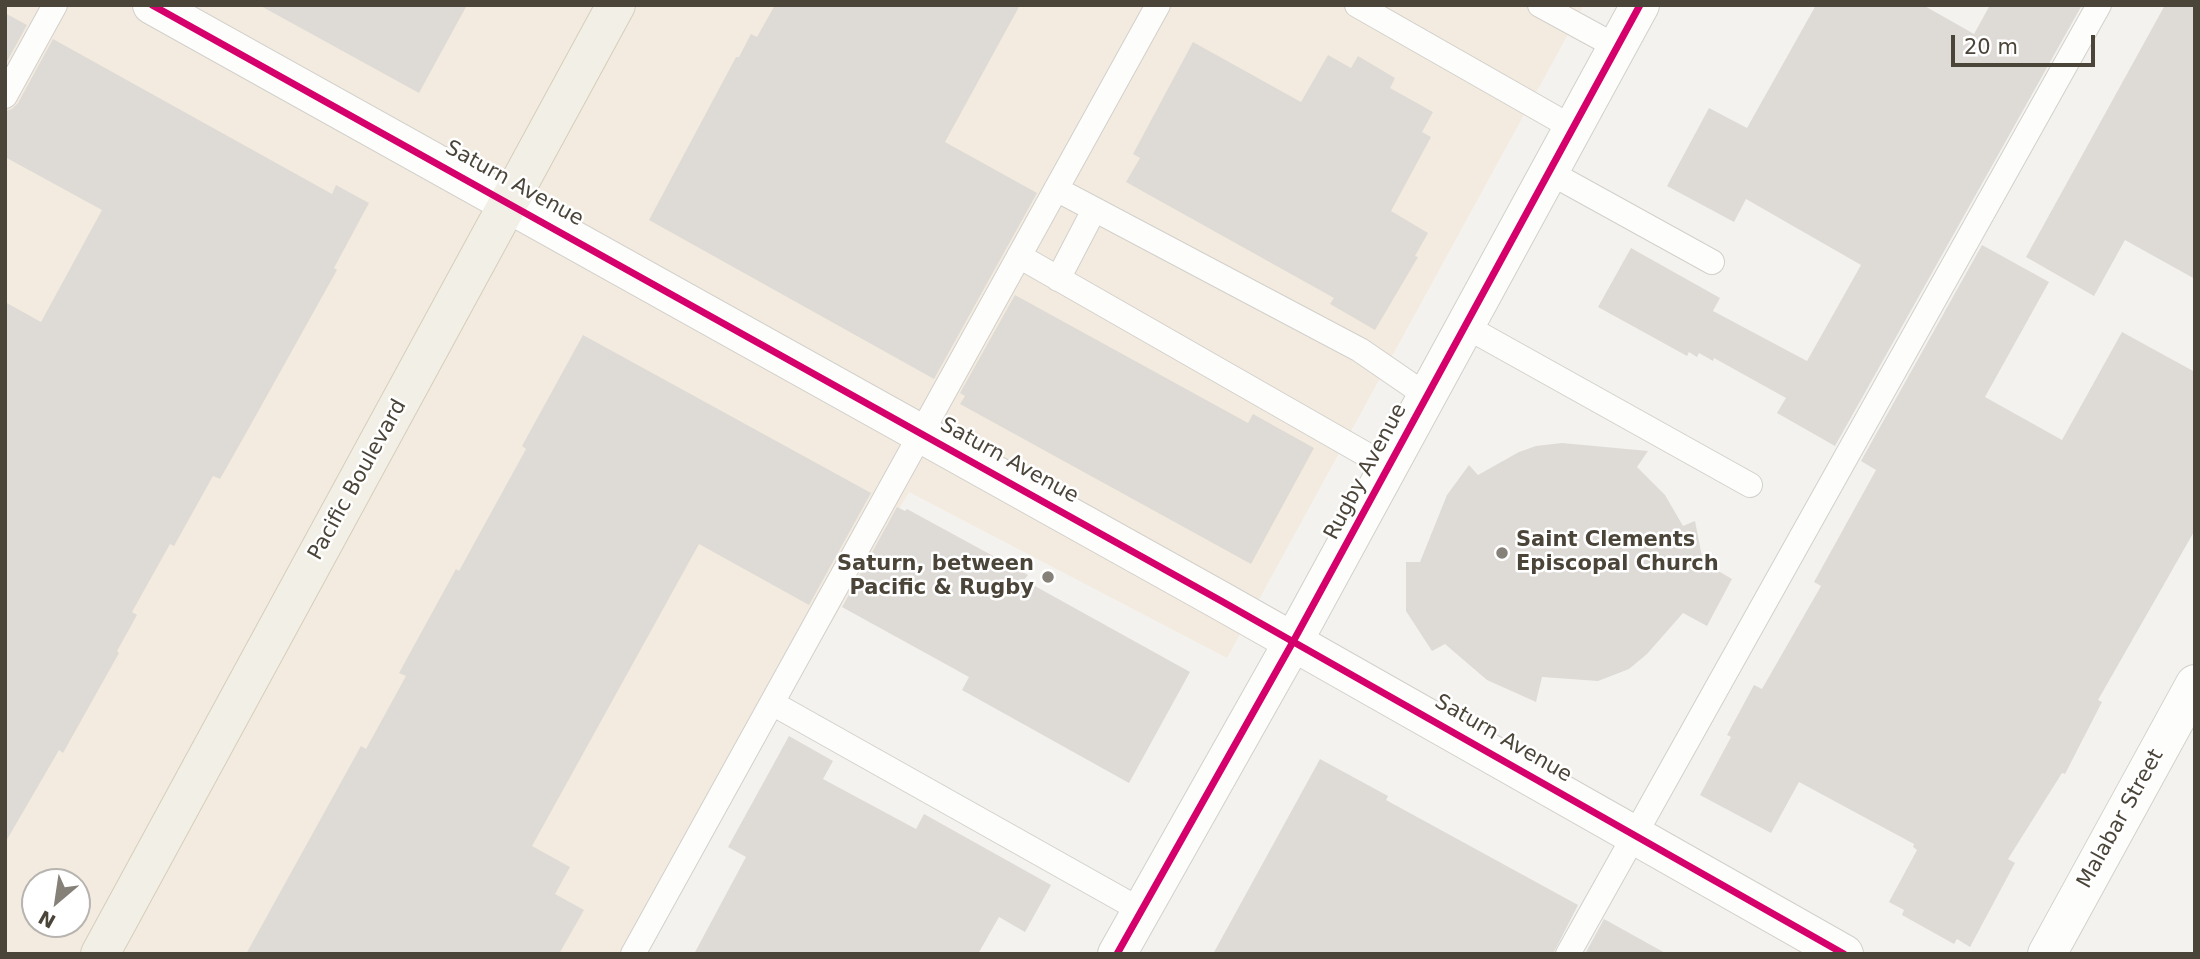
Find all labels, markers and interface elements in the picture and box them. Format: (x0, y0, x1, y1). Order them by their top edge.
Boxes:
scale bar (1955, 21, 2098, 65)
text: 20 m (1964, 35, 2018, 59)
street label: Saturn Avenue (441, 136, 587, 232)
street label: Pacific Boulevard (303, 395, 413, 565)
street label: Rugby Avenue (1319, 400, 1413, 544)
street label: Saturn Avenue (936, 413, 1082, 509)
place label: Saint Clements Episcopal Church (1516, 528, 1719, 578)
marker: Saint Clements Episcopal Church (1494, 545, 1510, 561)
place label: Saturn, between Pacific & Rugby (837, 552, 1034, 602)
marker: Saturn, between Pacific & Rugby (1040, 569, 1056, 585)
street label: Saturn Avenue (1430, 690, 1576, 788)
street label: Malabar Street (2072, 745, 2170, 893)
north arrow (21, 868, 91, 938)
text: N (34, 906, 59, 933)

